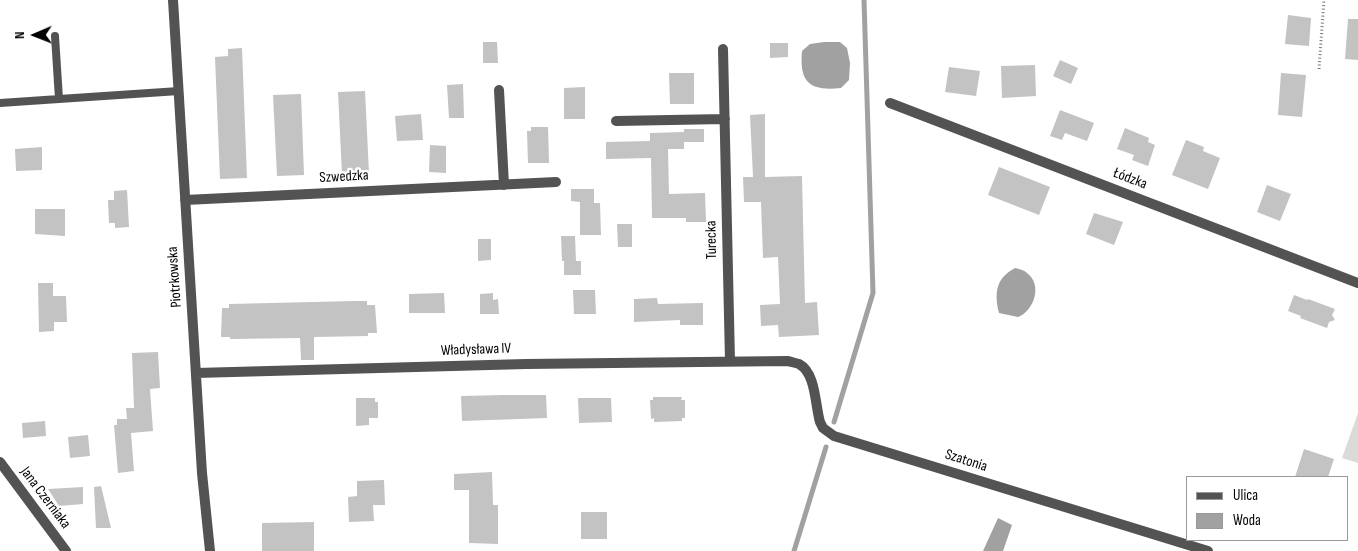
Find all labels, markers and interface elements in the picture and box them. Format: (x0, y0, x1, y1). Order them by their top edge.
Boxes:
north arrow (10, 10, 60, 60)
text: N (11, 31, 28, 39)
street label: Łódzka (1111, 164, 1149, 194)
street label: Szwedzka (319, 167, 369, 187)
street label: Turecka (703, 220, 721, 260)
street label: Piotrkowska (164, 246, 186, 308)
street label: Władysława IV (440, 340, 512, 360)
street label: Szatonia (943, 446, 989, 476)
street label: Jana Czerniaka (16, 464, 74, 532)
legend (1186, 476, 1348, 541)
text: Ulica (1233, 486, 1258, 505)
text: Woda (1233, 511, 1261, 530)

